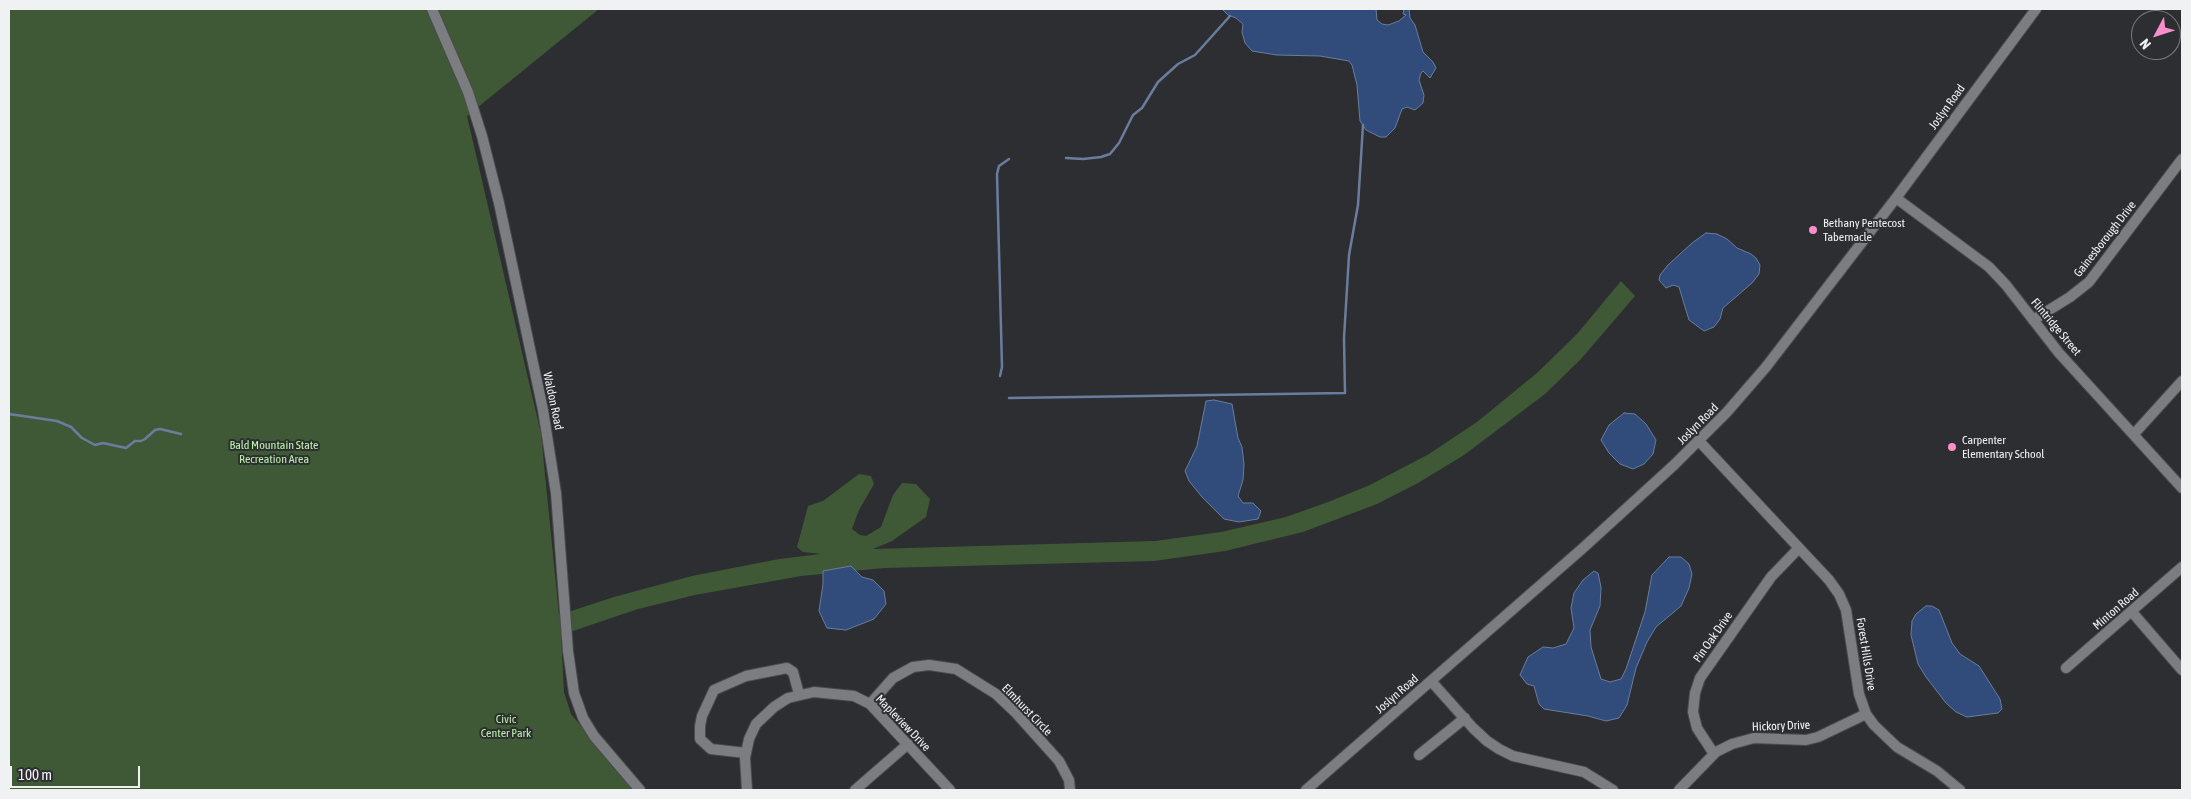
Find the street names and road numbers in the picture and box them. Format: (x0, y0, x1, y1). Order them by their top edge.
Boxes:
street label: Joslyn Road (1926, 82, 1968, 132)
street label: Gainesborough Drive (2071, 198, 2139, 280)
street label: Flintridge Street (2028, 295, 2084, 359)
street label: Waldon Road (540, 371, 566, 431)
street label: Joslyn Road (1674, 400, 1722, 448)
street label: Minton Road (2090, 585, 2142, 633)
street label: Pin Oak Drive (1690, 609, 1736, 665)
street label: Forest Hills Drive (1853, 616, 1879, 692)
street label: Joslyn Road (1373, 671, 1421, 717)
street label: Elmhurst Circle (999, 681, 1055, 739)
street label: Mapleview Drive (873, 692, 933, 754)
street label: Hickory Drive (1752, 718, 1810, 734)

